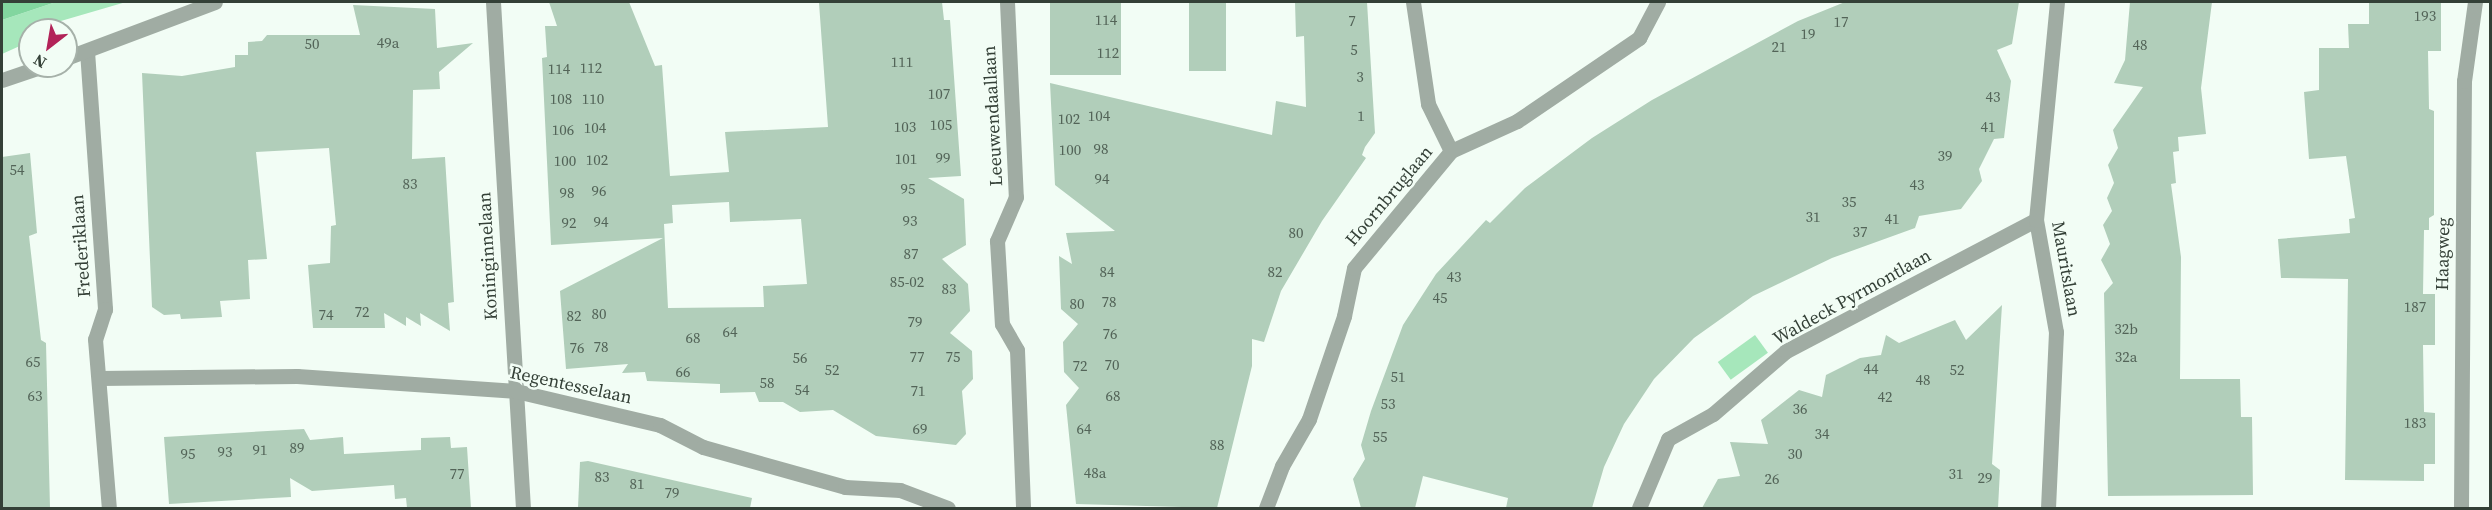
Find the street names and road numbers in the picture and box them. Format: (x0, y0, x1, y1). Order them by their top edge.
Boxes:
street label: Leeuwendaallaan (979, 45, 1007, 187)
street label: Hoornbruglaan (1341, 142, 1437, 250)
street label: Koninginnelaan (474, 191, 502, 321)
street label: Frederiklaan (67, 194, 95, 298)
street label: Haagweg (2432, 217, 2454, 291)
street label: Mauritslaan (2047, 220, 2085, 318)
street label: Waldeck Pyrmontlaan (1769, 245, 1935, 349)
street label: Regentesselaan (508, 362, 634, 408)

